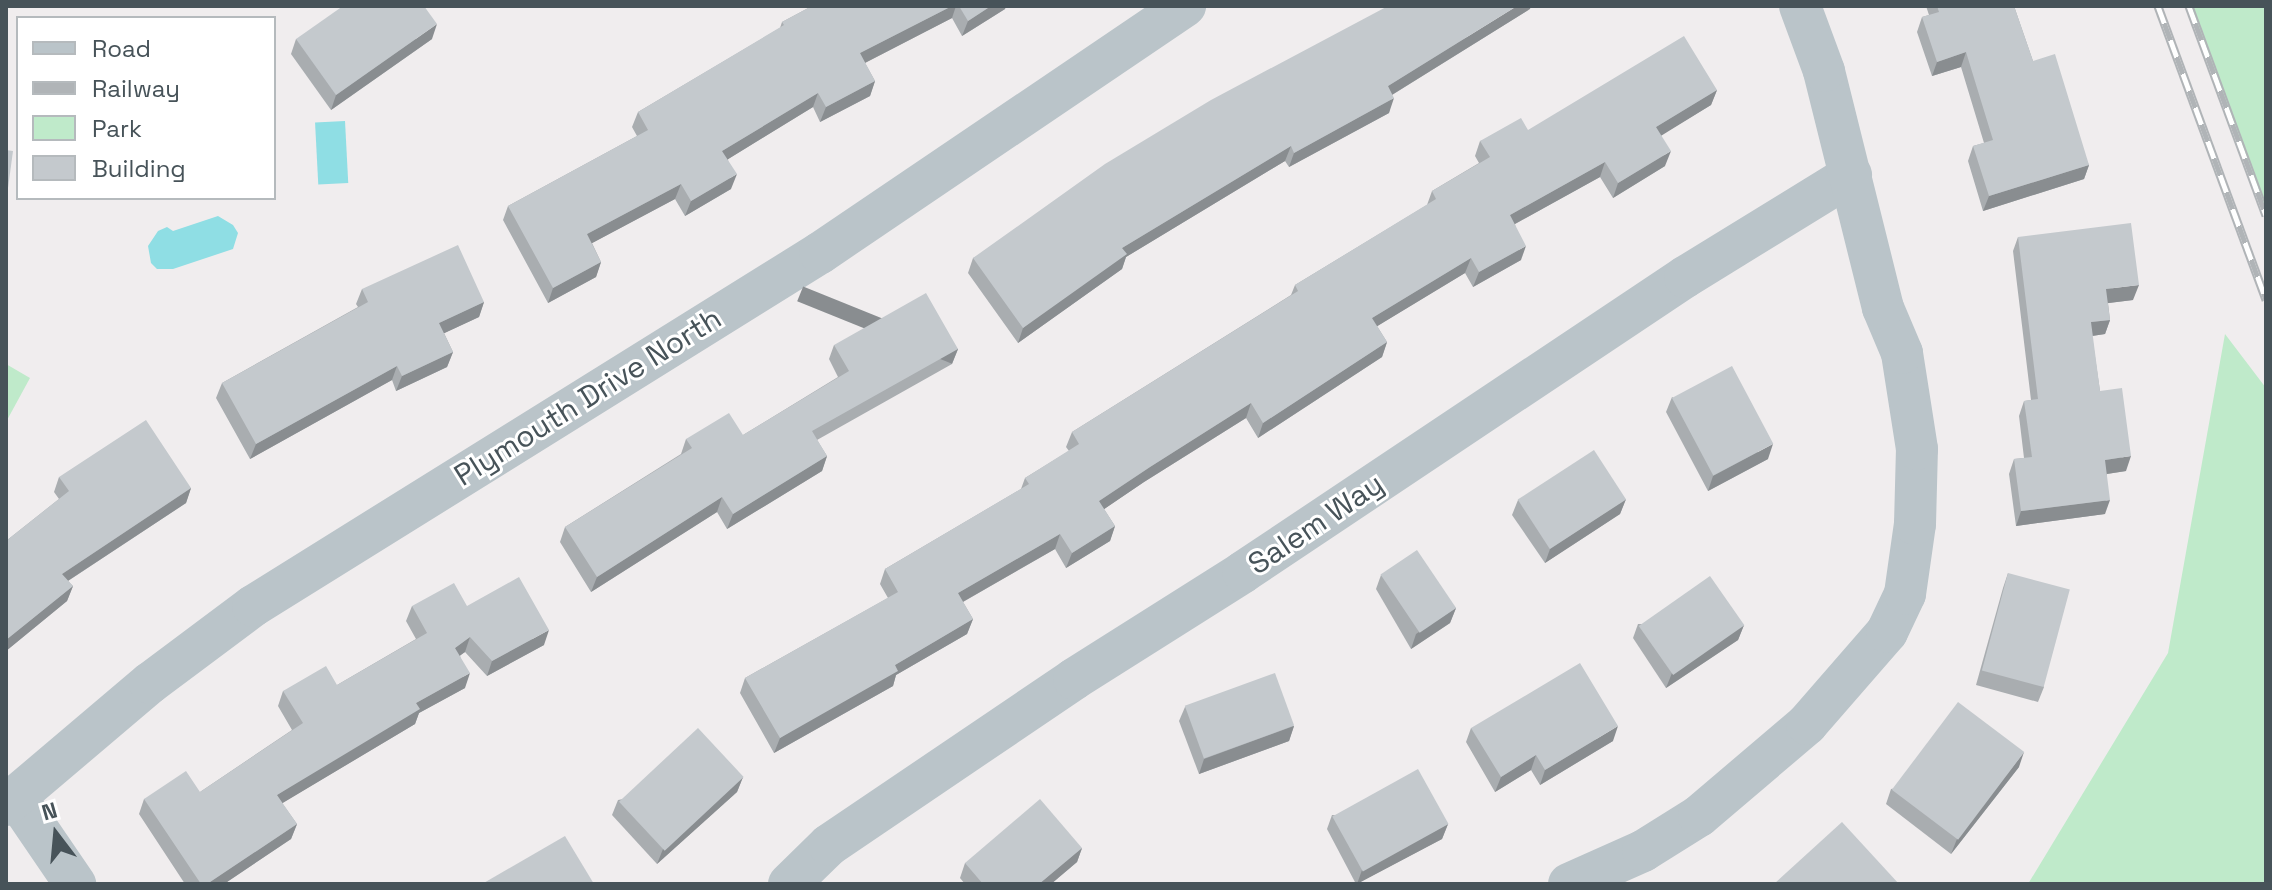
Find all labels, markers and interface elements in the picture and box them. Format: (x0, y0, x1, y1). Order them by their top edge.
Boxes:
legend (16, 16, 276, 200)
text: Road (92, 33, 151, 64)
text: Railway (92, 73, 180, 104)
text: Park (92, 113, 142, 144)
text: Building (92, 153, 186, 184)
street label: Plymouth Drive North (448, 300, 728, 494)
street label: Salem Way (1242, 466, 1390, 582)
north arrow (16, 794, 96, 874)
text: N (38, 795, 60, 826)

